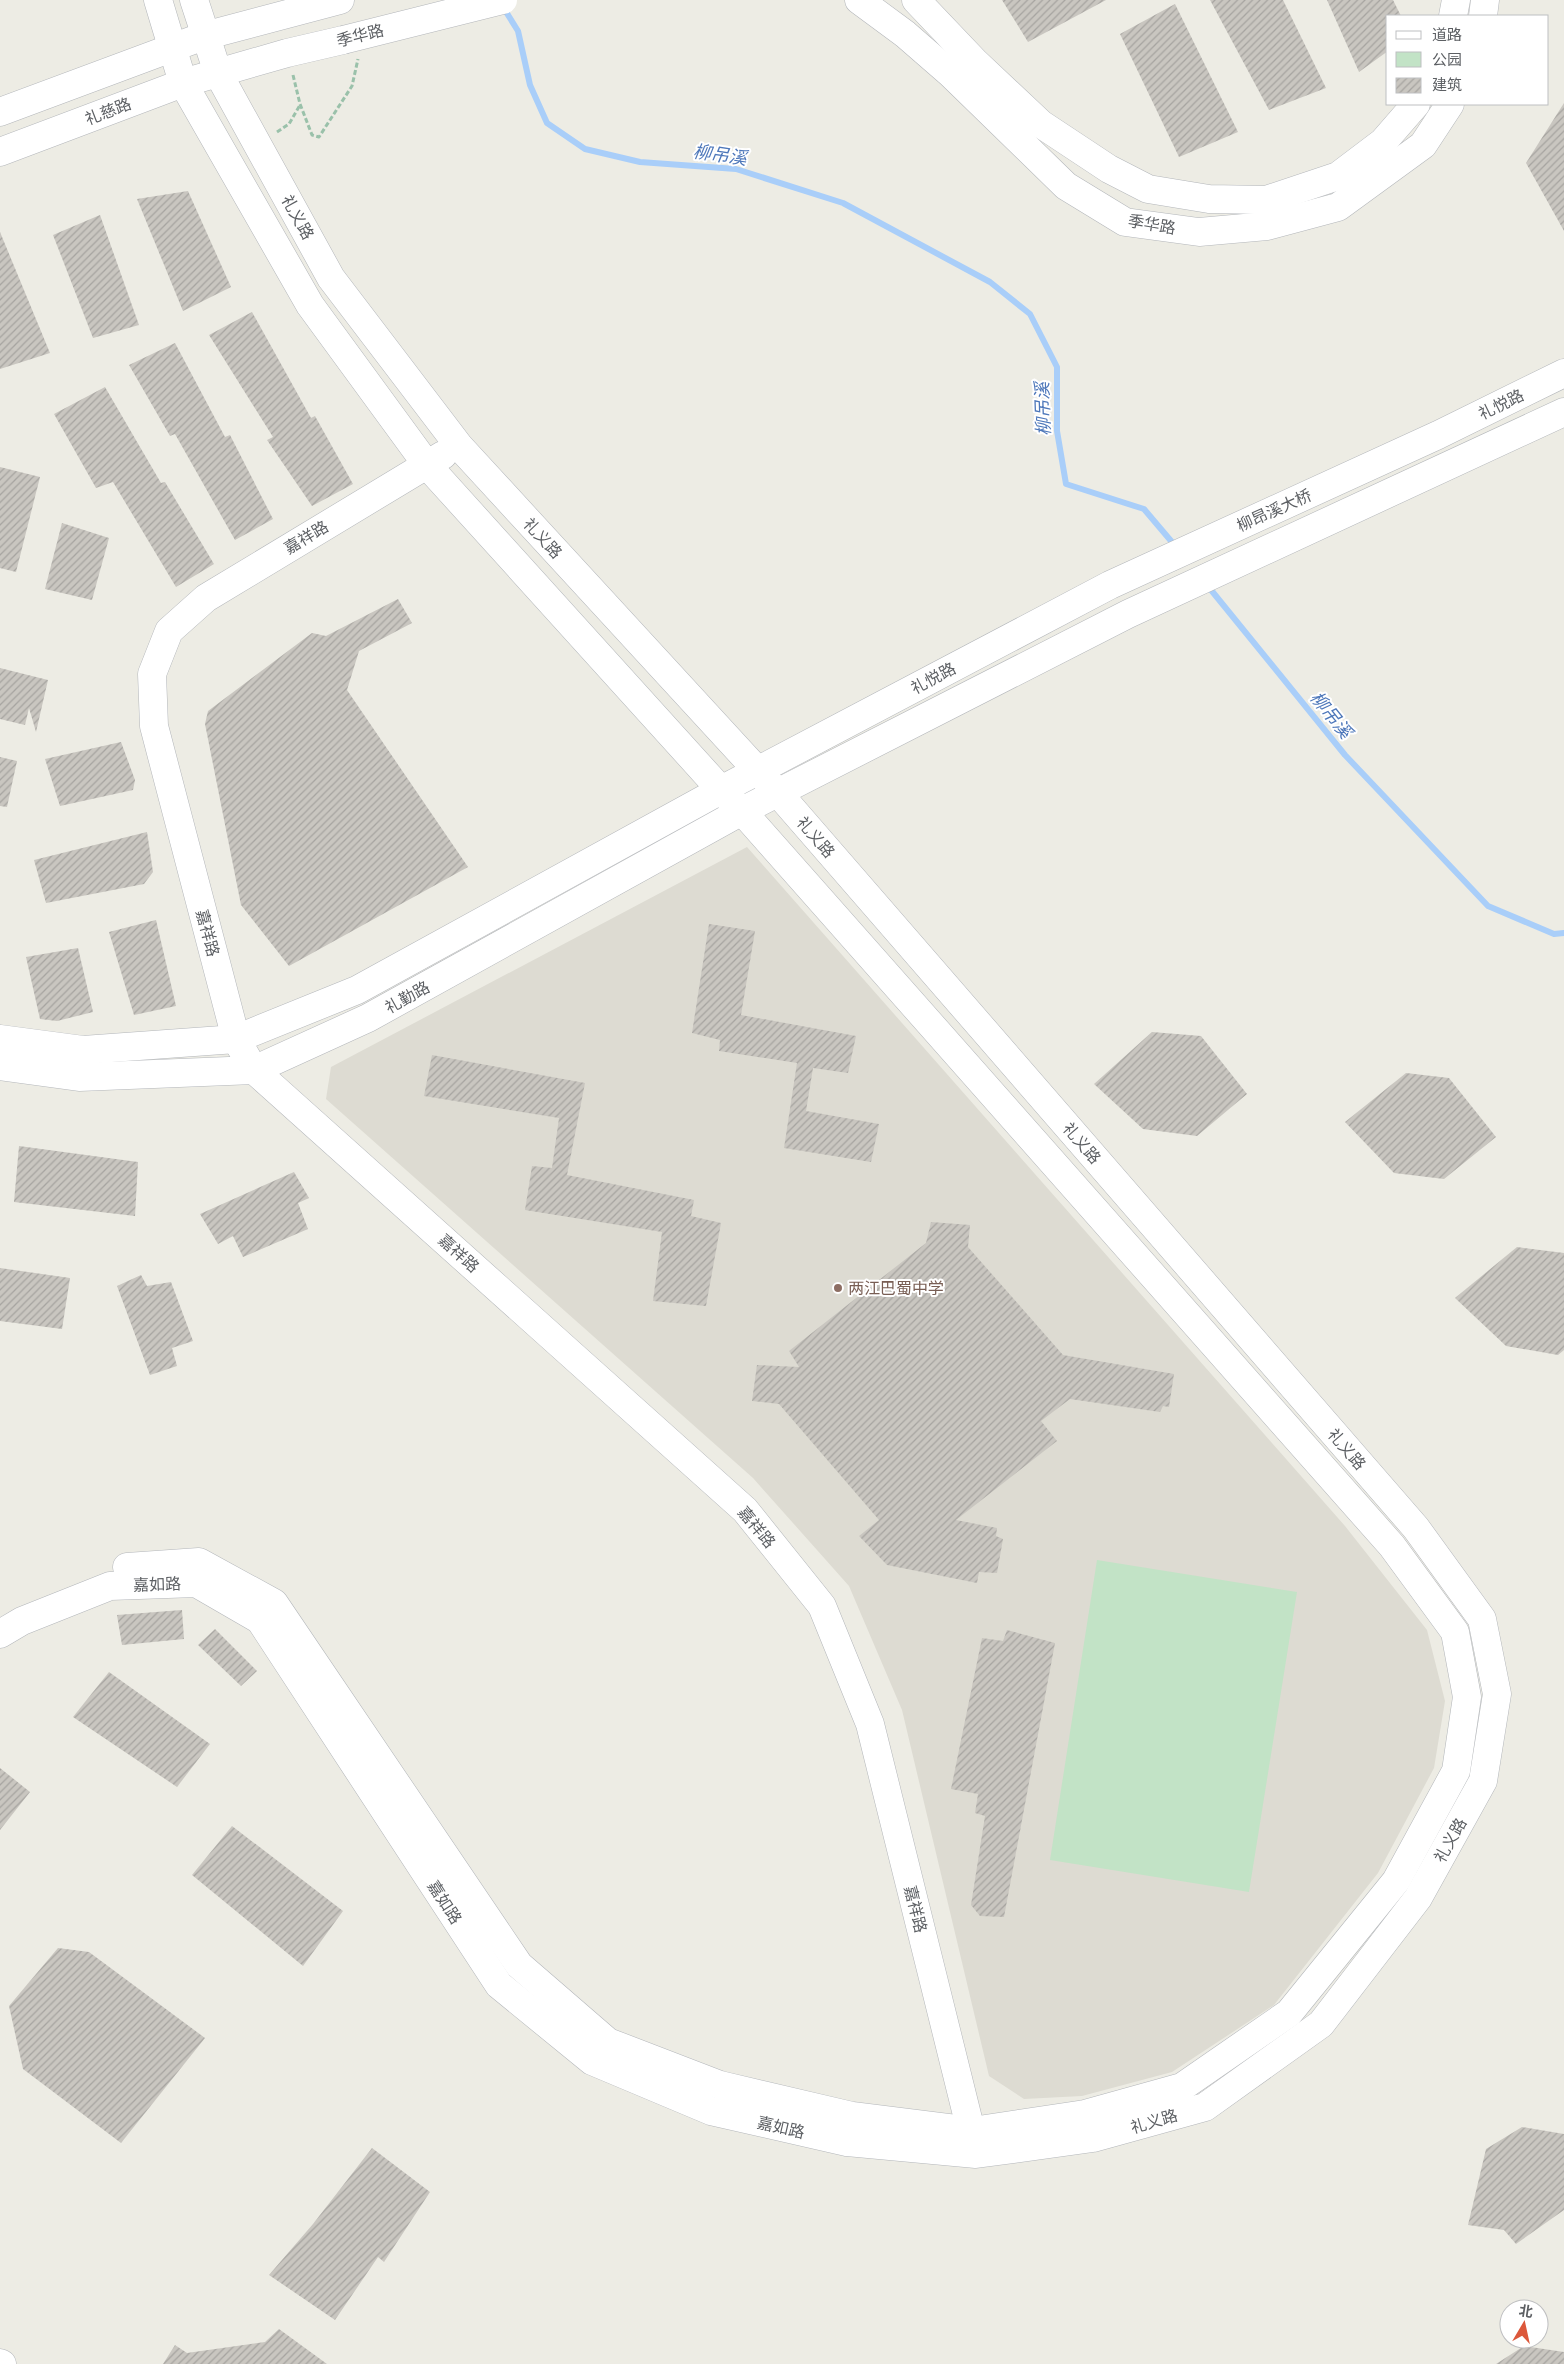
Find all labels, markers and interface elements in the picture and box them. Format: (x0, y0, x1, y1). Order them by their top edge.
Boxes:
legend (1386, 15, 1549, 105)
street label: 季华路 (335, 20, 386, 51)
text: 道路 (1432, 26, 1462, 44)
text: 公园 (1432, 51, 1462, 69)
text: 建筑 (1432, 76, 1462, 94)
street label: 礼慈路 (82, 94, 134, 129)
water label: 柳吊溪 (692, 140, 750, 169)
street label: 礼义路 (278, 192, 318, 243)
street label: 季华路 (1127, 211, 1177, 238)
water label: 柳吊溪 (1031, 380, 1054, 436)
street label: 礼悦路 (1475, 385, 1527, 424)
street label: 柳昂溪大桥 (1234, 486, 1315, 535)
street label: 礼义路 (519, 514, 566, 562)
street label: 嘉祥路 (281, 517, 332, 558)
street label: 礼悦路 (908, 659, 959, 698)
water label: 柳吊溪 (1306, 687, 1358, 744)
street label: 礼义路 (793, 813, 839, 862)
street label: 嘉祥路 (192, 907, 223, 959)
street label: 礼勤路 (382, 977, 433, 1017)
street label: 礼义路 (1059, 1119, 1105, 1168)
street label: 嘉祥路 (434, 1230, 483, 1276)
place label: 两江巴蜀中学 (848, 1279, 944, 1298)
marker: 两江巴蜀中学 (832, 1282, 844, 1294)
street label: 礼义路 (1324, 1425, 1370, 1474)
street label: 嘉祥路 (734, 1503, 779, 1552)
street label: 嘉如路 (133, 1574, 181, 1595)
street label: 礼义路 (1430, 1815, 1470, 1866)
street label: 嘉如路 (424, 1877, 466, 1928)
street label: 嘉祥路 (900, 1884, 931, 1935)
street label: 礼义路 (1128, 2106, 1180, 2137)
street label: 嘉如路 (755, 2113, 806, 2142)
north arrow (1499, 2299, 1549, 2349)
text: 北 (1518, 2302, 1534, 2320)

